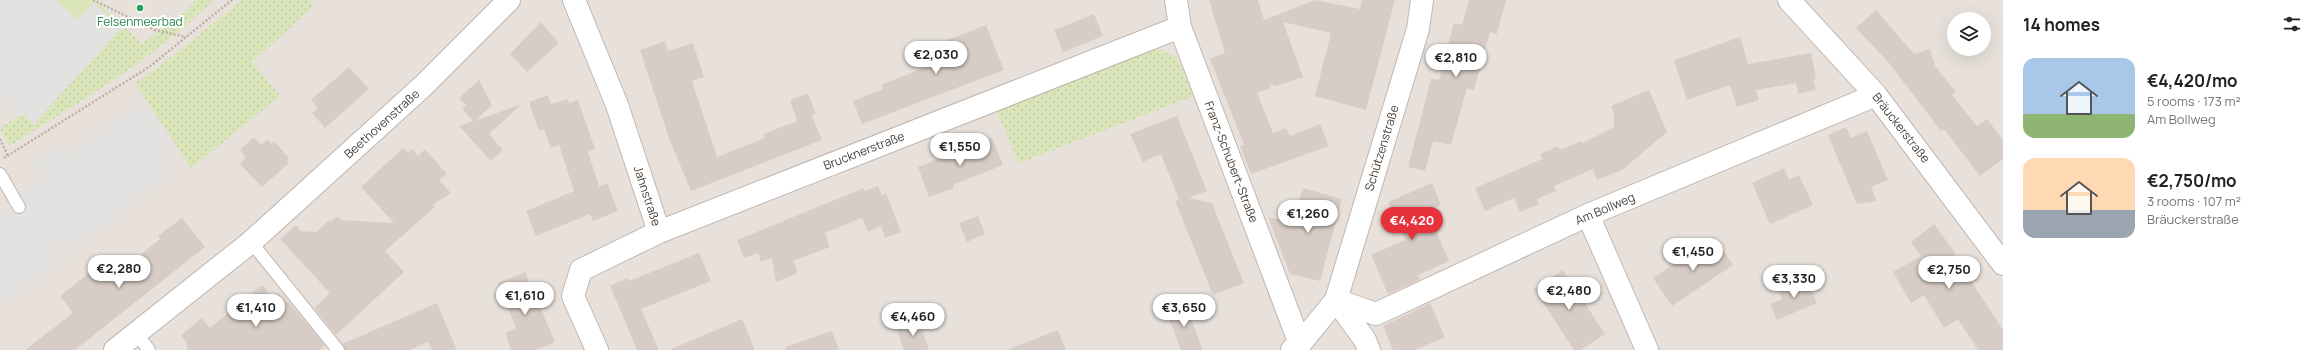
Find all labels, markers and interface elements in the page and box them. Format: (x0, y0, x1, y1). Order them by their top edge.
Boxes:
marker: Felsenmeerbad (135, 3, 145, 13)
map controls (1947, 12, 1991, 56)
button: layers (1947, 12, 1991, 56)
place label: Felsenmeerbad (97, 13, 183, 30)
text: 14 homes (2023, 13, 2100, 36)
icon: filters (2281, 13, 2303, 35)
pin: €2,030 (903, 41, 969, 75)
pin: €2,810 (1423, 44, 1489, 78)
text: €2,030 (913, 45, 959, 63)
text: €2,810 (1435, 48, 1477, 66)
text: €4,420/mo (2147, 69, 2238, 92)
icon: home (2055, 74, 2103, 122)
street label: Beethovenstraße (340, 85, 423, 162)
street label: Bräuckerstraße (1869, 89, 1934, 166)
text: 5 rooms · 173 m² (2147, 92, 2241, 110)
street label: Franz-Schubert-Straße (1200, 99, 1263, 225)
street label: Schützenstraße (1360, 103, 1403, 193)
text: Am Bollweg (2147, 110, 2216, 128)
street label: Brucknerstraße (821, 127, 907, 174)
pin: €1,550 (927, 133, 993, 167)
text: €1,550 (939, 137, 981, 155)
street label: Jahnstraße (630, 163, 665, 228)
text: €2,750/mo (2147, 169, 2237, 192)
icon: home (2055, 174, 2103, 222)
street label: Am Bollweg (1572, 188, 1637, 229)
text: 3 rooms · 107 m² (2147, 192, 2241, 210)
pin: €1,260 (1275, 200, 1341, 234)
text: €1,260 (1287, 204, 1329, 222)
pin: €4,420 (1379, 207, 1445, 241)
text: Bräuckerstraße (2147, 210, 2239, 228)
text: €4,420 (1390, 211, 1434, 229)
pin: €1,450 (1660, 238, 1726, 272)
text: €1,450 (1672, 242, 1714, 260)
pin: €2,280 (86, 255, 152, 289)
pin: €2,750 (1916, 256, 1982, 290)
text: €2,280 (97, 259, 141, 277)
text: €2,750 (1927, 260, 1971, 278)
pin: €3,330 (1761, 265, 1827, 299)
text: €3,330 (1772, 269, 1816, 287)
pin: €2,480 (1536, 277, 1602, 311)
text: €2,480 (1547, 281, 1592, 299)
pin: €1,610 (492, 282, 558, 316)
text: €1,610 (505, 286, 545, 304)
pin: €1,410 (223, 294, 289, 328)
pin: €3,650 (1151, 294, 1217, 328)
text: €1,410 (236, 298, 276, 316)
text: €3,650 (1162, 298, 1206, 316)
pin: €4,460 (880, 303, 946, 337)
text: €4,460 (891, 307, 935, 325)

